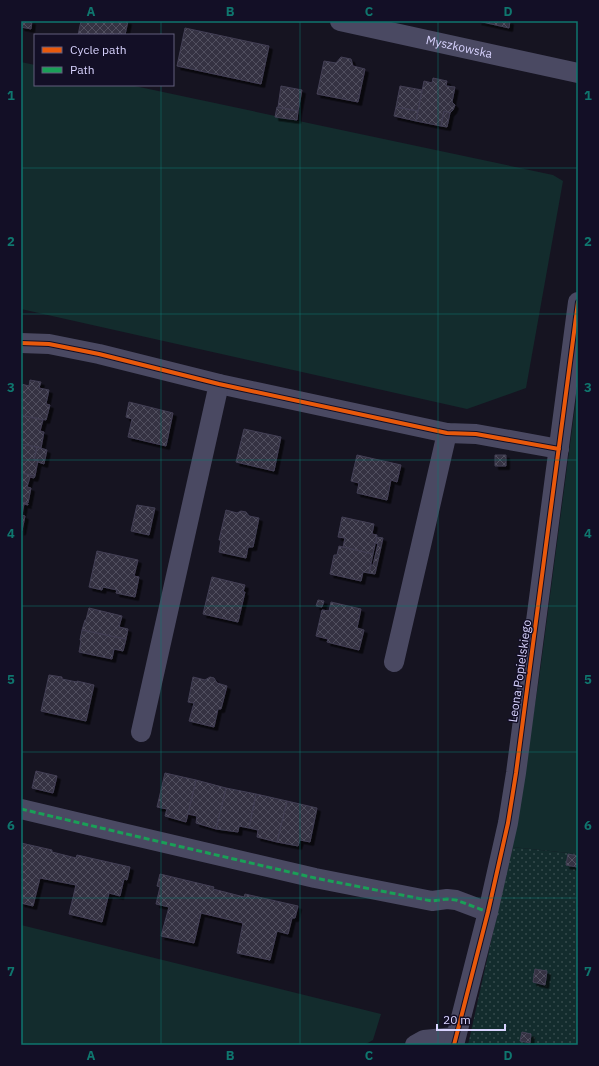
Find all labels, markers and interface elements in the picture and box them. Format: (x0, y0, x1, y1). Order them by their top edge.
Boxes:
text: A (87, 3, 96, 20)
text: B (226, 3, 235, 20)
text: C (365, 3, 374, 20)
text: D (503, 3, 513, 20)
street label: Myszkowska (425, 32, 494, 61)
legend (34, 34, 174, 86)
text: Cycle path (70, 42, 127, 57)
text: Path (70, 62, 95, 77)
text: 1 (7, 87, 15, 104)
text: 1 (584, 87, 592, 104)
text: 2 (7, 233, 15, 250)
text: 2 (584, 233, 592, 250)
text: 3 (7, 379, 15, 396)
text: 3 (584, 379, 592, 396)
text: 4 (7, 525, 15, 542)
text: 4 (584, 525, 592, 542)
street label: Leona Popielskiego (505, 618, 534, 723)
text: 5 (7, 671, 15, 688)
text: 5 (584, 671, 592, 688)
text: 6 (7, 817, 15, 834)
text: 6 (584, 817, 592, 834)
text: 7 (7, 963, 15, 980)
text: 7 (584, 963, 592, 980)
scale bar (437, 1006, 505, 1032)
text: 20 m (443, 1012, 471, 1027)
text: A (87, 1047, 96, 1064)
text: B (226, 1047, 235, 1064)
text: C (365, 1047, 374, 1064)
text: D (503, 1047, 513, 1064)

